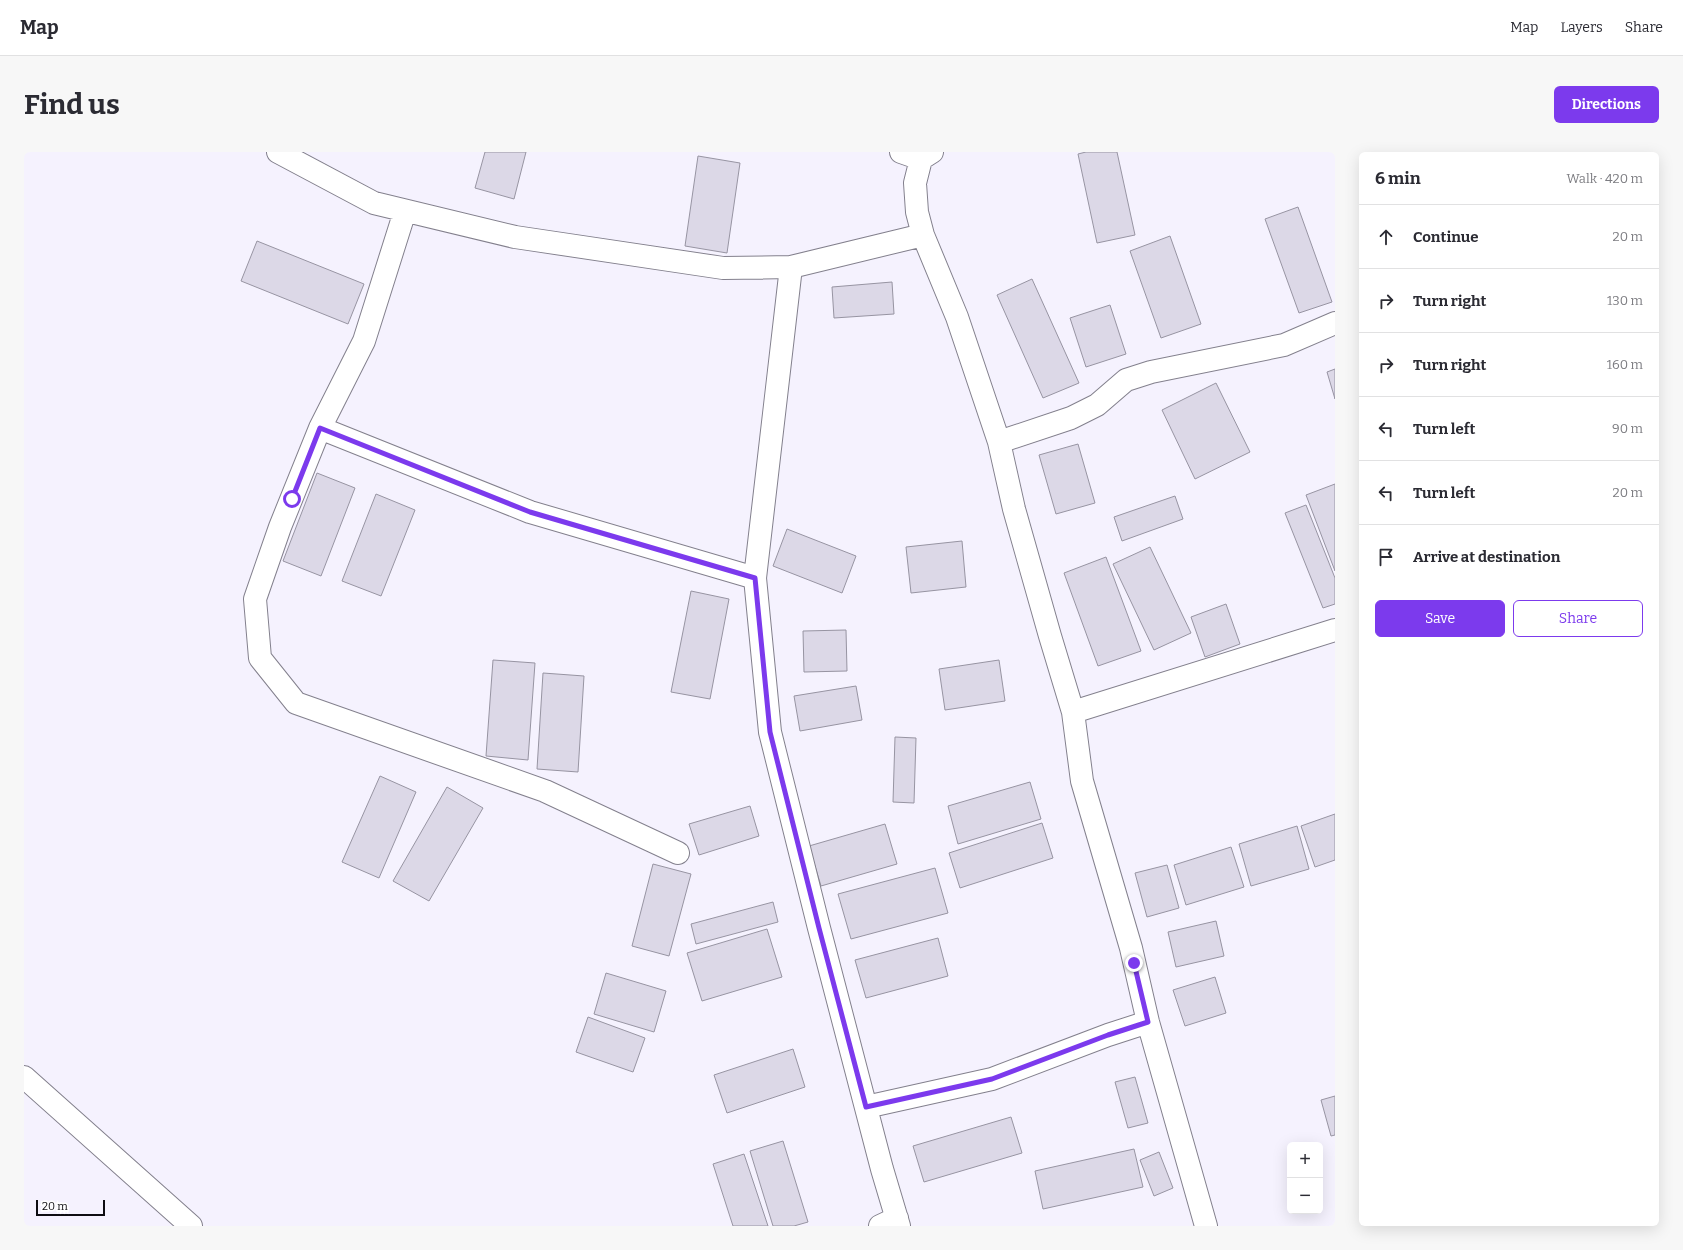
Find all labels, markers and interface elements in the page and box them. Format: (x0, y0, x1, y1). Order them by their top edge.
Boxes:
text: Map (20, 16, 59, 39)
text: Map (1510, 19, 1538, 36)
text: Layers (1560, 19, 1603, 36)
text: Share (1625, 19, 1663, 36)
button: Directions (1554, 86, 1659, 123)
text: Find us (24, 88, 120, 121)
text: 6 min (1375, 168, 1421, 189)
text: Walk · 420 m (1567, 171, 1643, 186)
icon: ahead (1375, 226, 1397, 248)
text: Continue (1413, 228, 1479, 246)
text: 20 m (1613, 229, 1643, 244)
icon: right (1375, 290, 1397, 312)
text: Turn right (1413, 292, 1486, 310)
text: 130 m (1607, 293, 1643, 308)
icon: right (1375, 354, 1397, 376)
text: Turn right (1413, 356, 1486, 374)
text: 160 m (1607, 357, 1643, 372)
icon: left (1375, 418, 1397, 440)
text: Turn left (1413, 420, 1475, 438)
text: 90 m (1612, 421, 1643, 436)
icon: left (1375, 482, 1397, 504)
text: Turn left (1413, 484, 1475, 502)
text: 20 m (1613, 485, 1643, 500)
route start (283, 490, 301, 508)
icon: arrive (1375, 546, 1397, 568)
text: Arrive at destination (1413, 548, 1560, 566)
button: Save (1375, 600, 1505, 637)
button: Share (1513, 600, 1643, 637)
route end (1125, 954, 1143, 972)
map controls (1287, 1142, 1323, 1214)
button: + (1287, 1142, 1323, 1178)
button: − (1287, 1178, 1323, 1214)
scale bar (36, 1198, 105, 1217)
text: 20 m (42, 1200, 68, 1213)

